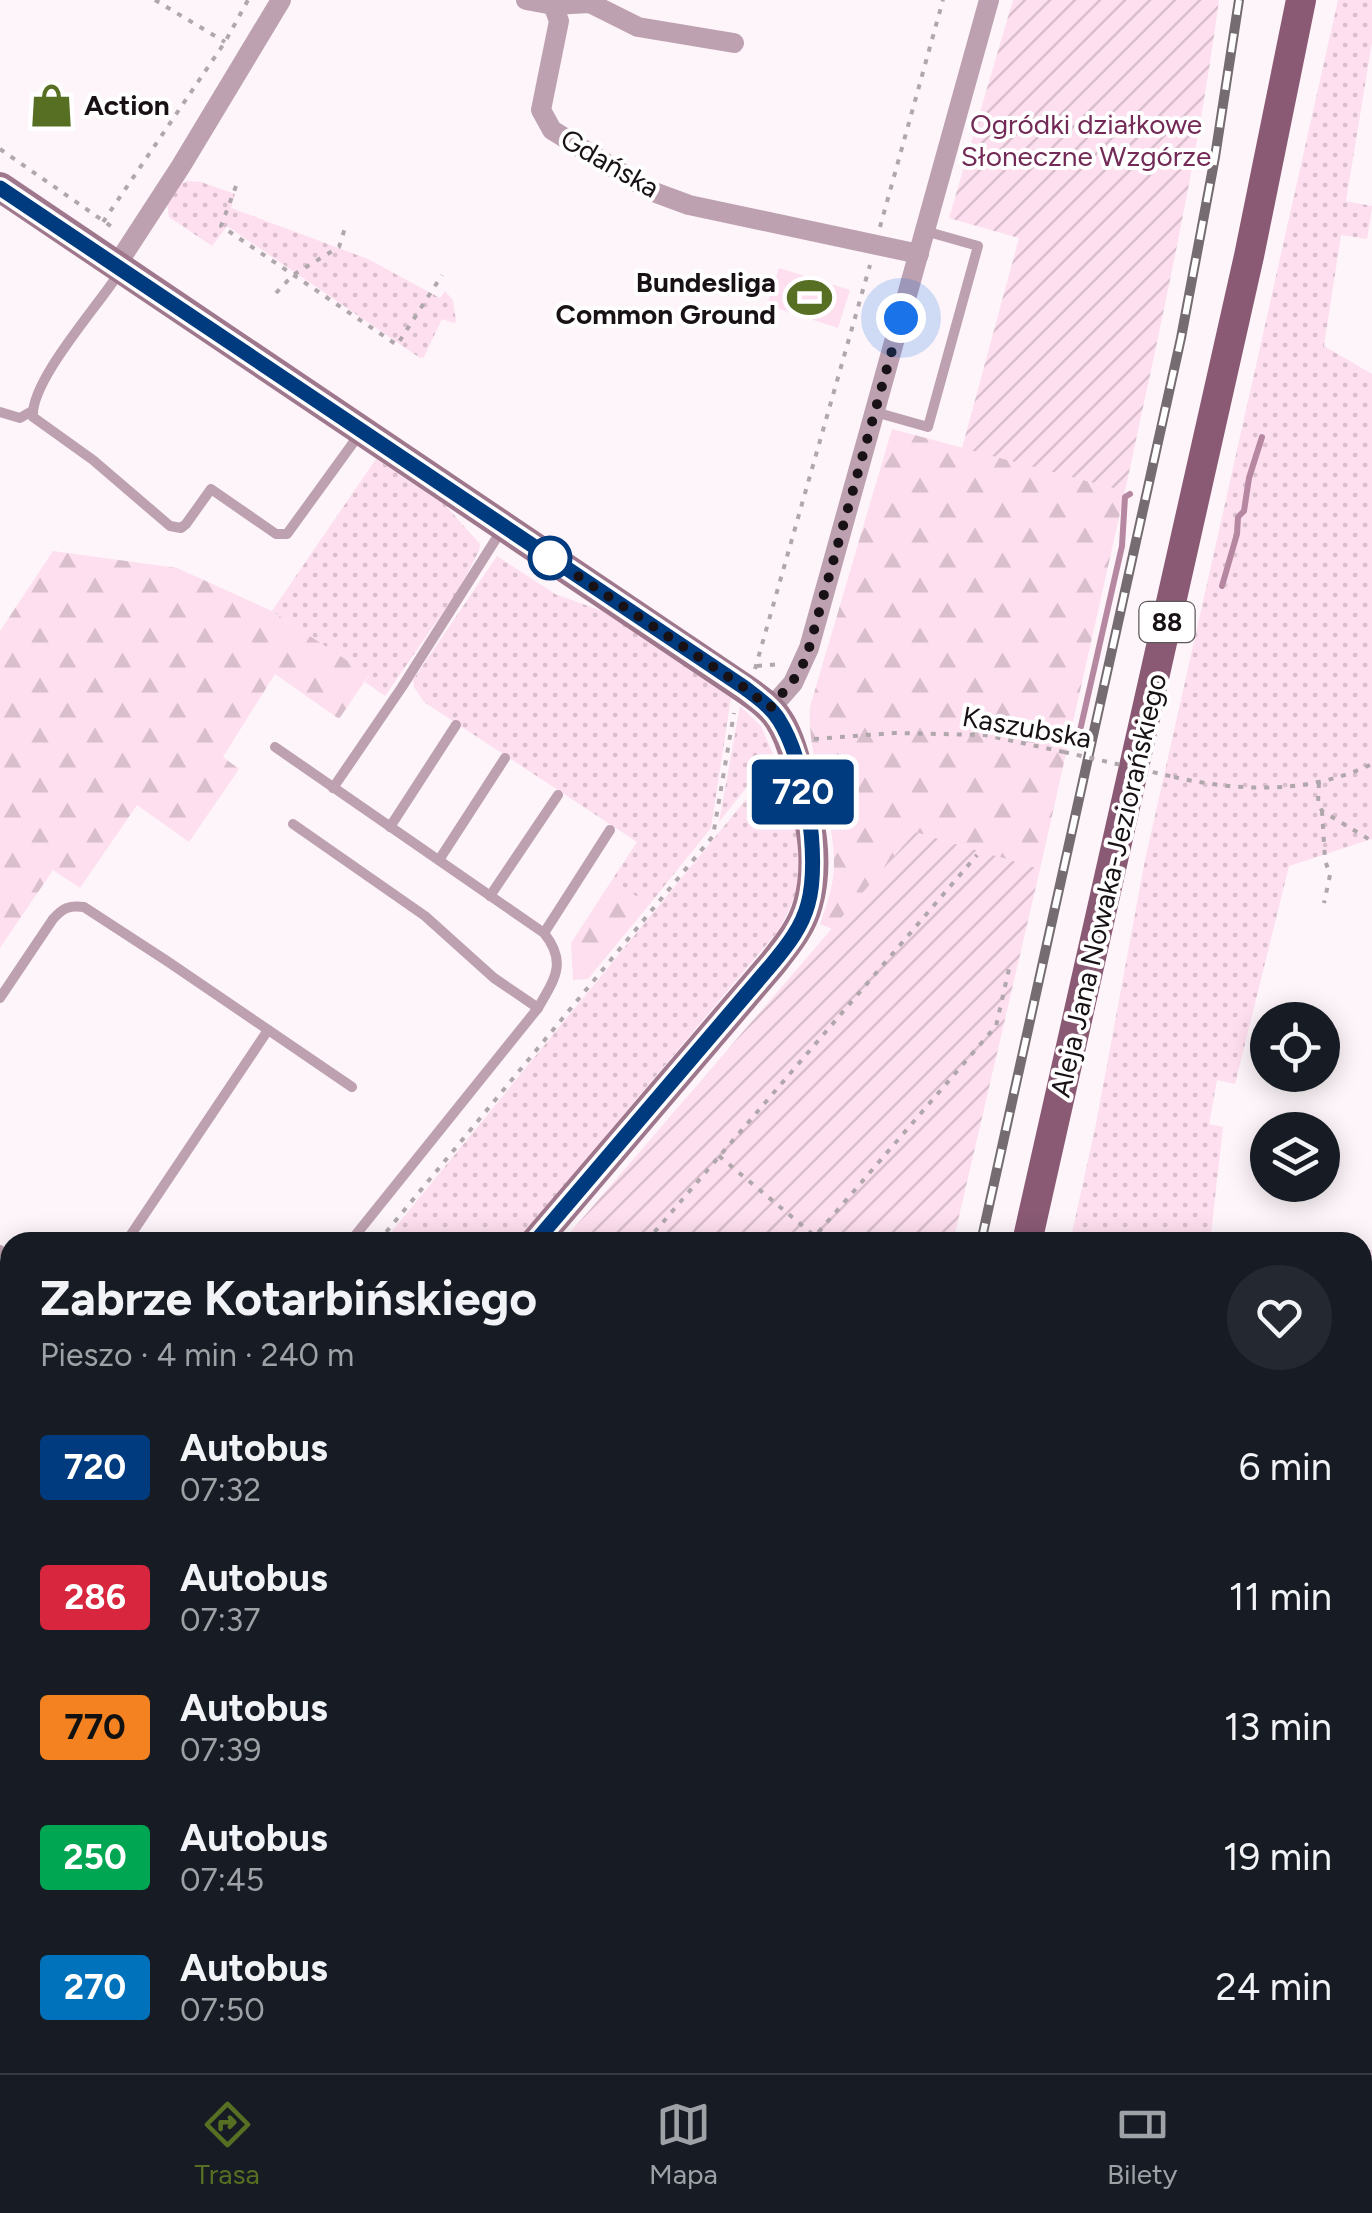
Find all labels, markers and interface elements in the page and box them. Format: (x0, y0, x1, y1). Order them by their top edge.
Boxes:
shop icon: Action (27, 81, 75, 129)
place label: Action (84, 88, 170, 122)
park label: Ogródki działkowe Słoneczne Wzgórze (961, 107, 1211, 173)
street label: Gdańska (555, 121, 665, 205)
place label: Bundesliga Common Ground (556, 265, 776, 331)
sports icon: Bundesliga Common Ground (785, 274, 833, 322)
your location (876, 293, 926, 343)
unlabelled marker (529, 537, 571, 579)
road number: 88 (1140, 602, 1194, 642)
street label: Aleja Jana Nowaka-Jeziorańskiego (1043, 670, 1173, 1100)
street label: Kaszubska (960, 699, 1094, 755)
line badge: 720 (746, 760, 860, 824)
text: 720 (772, 771, 834, 813)
map controls (1250, 1002, 1340, 1202)
button: locate (1250, 1002, 1340, 1092)
button: layers (1250, 1112, 1340, 1202)
button: heart (1227, 1265, 1332, 1370)
text: Zabrze Kotarbińskiego (40, 1269, 537, 1327)
text: Pieszo · 4 min · 240 m (40, 1336, 354, 1374)
text: Autobus (180, 1425, 328, 1471)
text: 6 min (1239, 1444, 1332, 1490)
text: 720 (64, 1446, 126, 1488)
text: 07:32 (180, 1471, 261, 1509)
text: Autobus (180, 1555, 328, 1601)
text: 11 min (1229, 1574, 1332, 1620)
text: 286 (64, 1576, 126, 1618)
text: 07:37 (180, 1601, 260, 1639)
text: Autobus (180, 1685, 328, 1731)
text: 13 min (1224, 1704, 1332, 1750)
text: 770 (64, 1706, 126, 1748)
text: 07:39 (180, 1731, 261, 1769)
text: Autobus (180, 1815, 328, 1861)
text: 19 min (1223, 1834, 1332, 1880)
text: 250 (63, 1836, 127, 1878)
text: 07:45 (180, 1861, 264, 1899)
text: Autobus (180, 1945, 328, 1991)
text: 24 min (1215, 1964, 1332, 2010)
text: 270 (64, 1966, 126, 2008)
text: 07:50 (180, 1991, 265, 2029)
tab: Trasa (195, 2097, 260, 2191)
tab: Mapa (649, 2097, 718, 2191)
tab: Bilety (1107, 2097, 1177, 2191)

